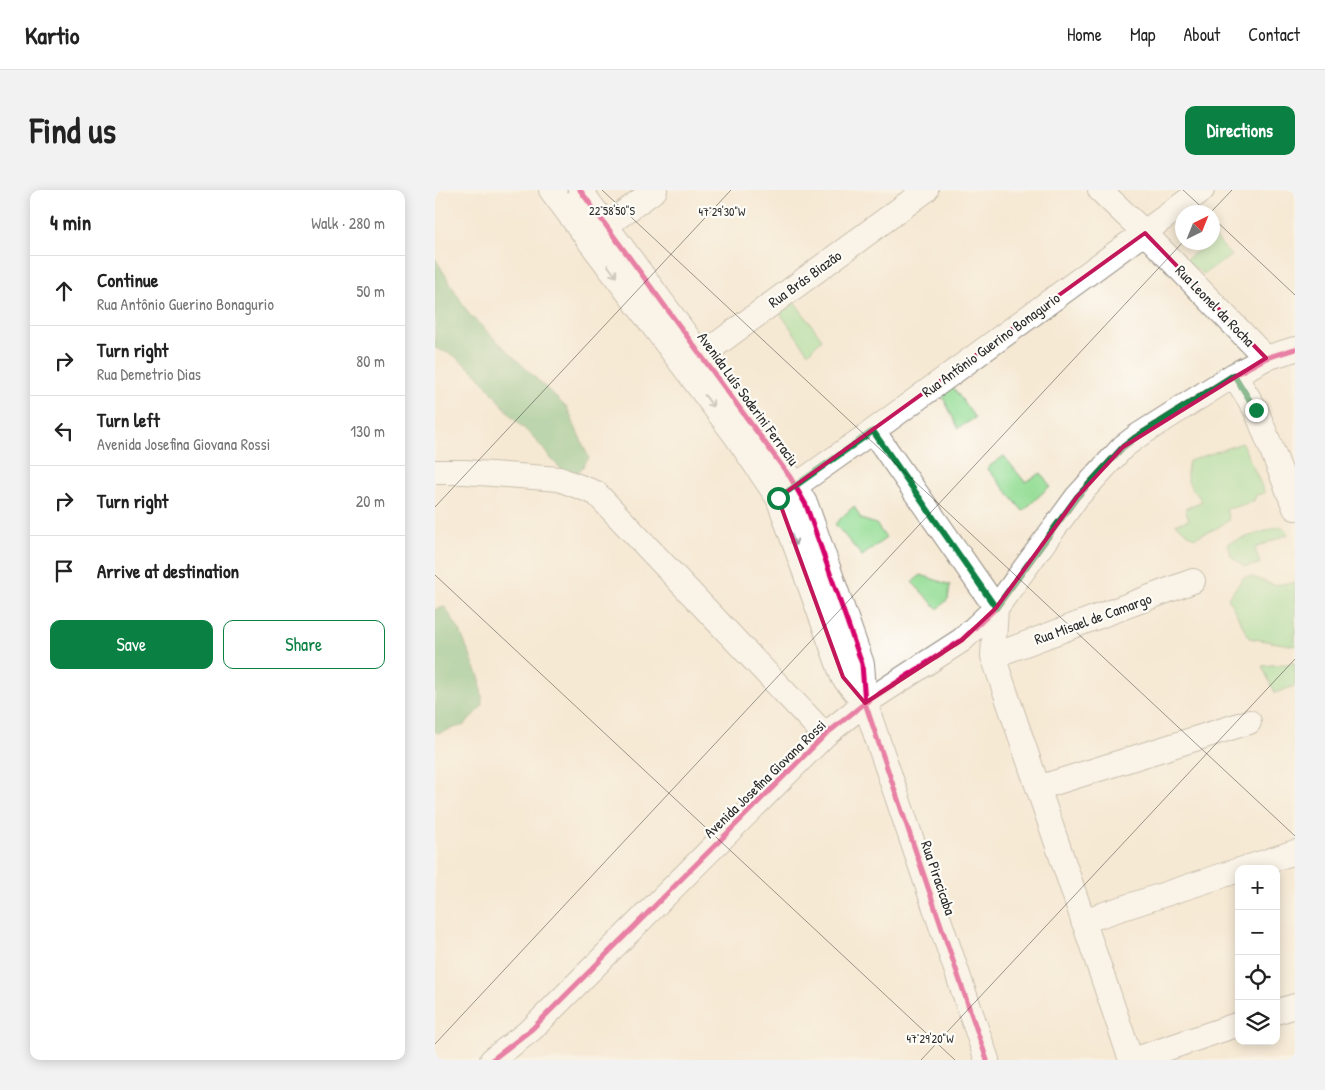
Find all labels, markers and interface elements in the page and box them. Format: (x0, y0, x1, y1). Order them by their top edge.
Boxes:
text: Kartio (25, 19, 80, 51)
text: Home (1067, 22, 1102, 47)
text: Map (1130, 22, 1155, 47)
text: About (1183, 22, 1220, 47)
text: Contact (1248, 22, 1300, 47)
button: Directions (1185, 106, 1295, 155)
text: Find us (30, 107, 116, 154)
text: 22°58'50"S (589, 202, 635, 219)
text: 47°29'30"W (699, 203, 746, 220)
north arrow (1175, 205, 1220, 250)
text: 4 min (50, 208, 91, 237)
text: Walk · 280 m (311, 212, 385, 234)
street label: Rua Brás Biazão (764, 245, 846, 312)
street label: Rua Leonel da Rocha (1171, 260, 1260, 351)
one-way arrow (607, 264, 617, 278)
text: Continue (97, 267, 158, 293)
icon: ahead (50, 277, 78, 305)
text: 50 m (357, 280, 385, 302)
street label: Rua Antônio Guerino Bonagurio (917, 287, 1064, 402)
text: Rua Antônio Guerino Bonagurio (97, 293, 274, 315)
street label: Avenida Luís Soderini Ferraciu (693, 328, 804, 470)
text: Turn right (97, 337, 168, 363)
icon: right (50, 347, 78, 375)
text: 80 m (356, 350, 385, 372)
text: Rua Demetrio Dias (97, 363, 201, 385)
one-way arrow (704, 394, 715, 407)
route end (1245, 399, 1268, 422)
text: Turn left (97, 407, 160, 433)
icon: left (50, 417, 78, 445)
text: 130 m (350, 420, 385, 442)
text: Avenida Josefina Giovana Rossi (97, 433, 270, 455)
icon: right (50, 487, 78, 515)
route start (767, 487, 790, 510)
text: Turn right (97, 488, 168, 514)
text: 20 m (356, 490, 385, 512)
one-way arrow (789, 531, 798, 546)
icon: arrive (50, 557, 78, 585)
text: Arrive at destination (97, 558, 239, 584)
street label: Rua Misael de Camargo (1031, 588, 1154, 650)
button: Save (50, 620, 213, 669)
button: Share (223, 620, 385, 669)
street label: Avenida Josefina Giovana Rossi (699, 715, 830, 843)
street label: Rua Piracicaba (916, 838, 961, 918)
map controls (1235, 865, 1280, 1045)
button: + (1235, 865, 1280, 910)
button: − (1235, 910, 1280, 955)
button: locate (1235, 955, 1280, 1000)
button: layers (1235, 1000, 1280, 1045)
text: 47°29'20"W (906, 1030, 954, 1047)

